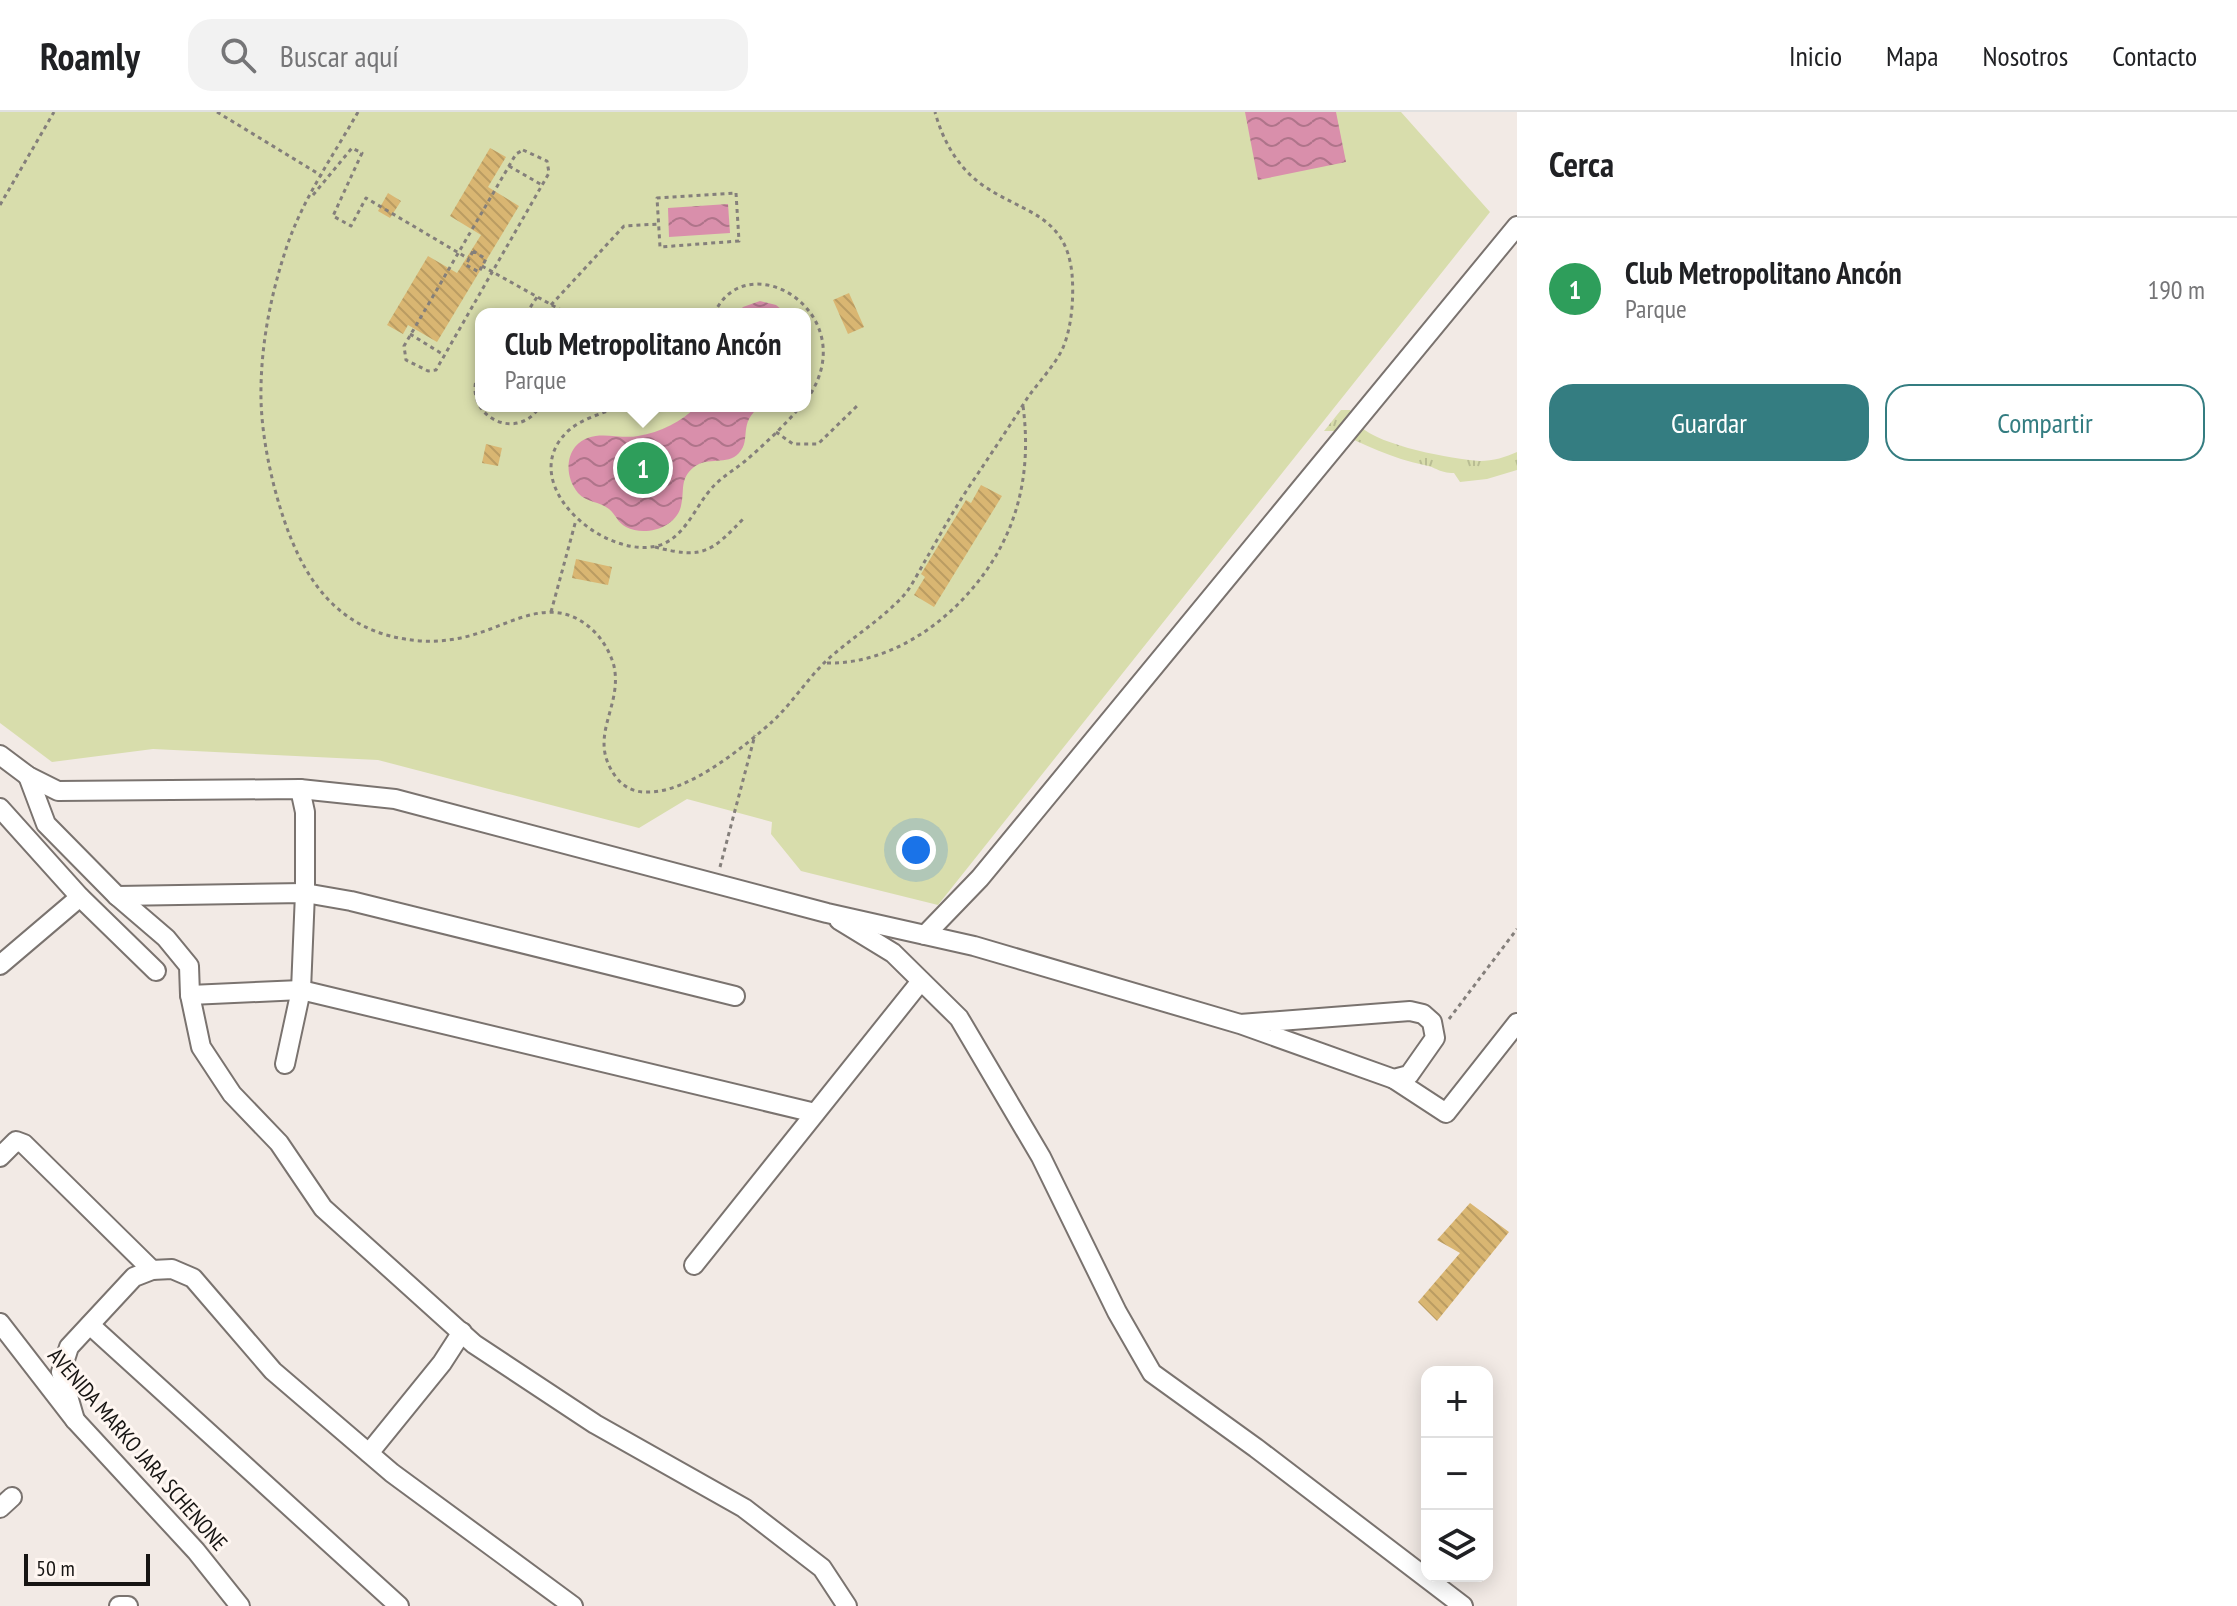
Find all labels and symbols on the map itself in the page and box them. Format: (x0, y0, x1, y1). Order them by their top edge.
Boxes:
pin: 1 (617, 438, 669, 498)
your location (896, 830, 936, 870)
street label: AVENIDA MARKO JARA SCHENONE (42, 1342, 234, 1556)
scale bar (24, 1550, 150, 1586)

